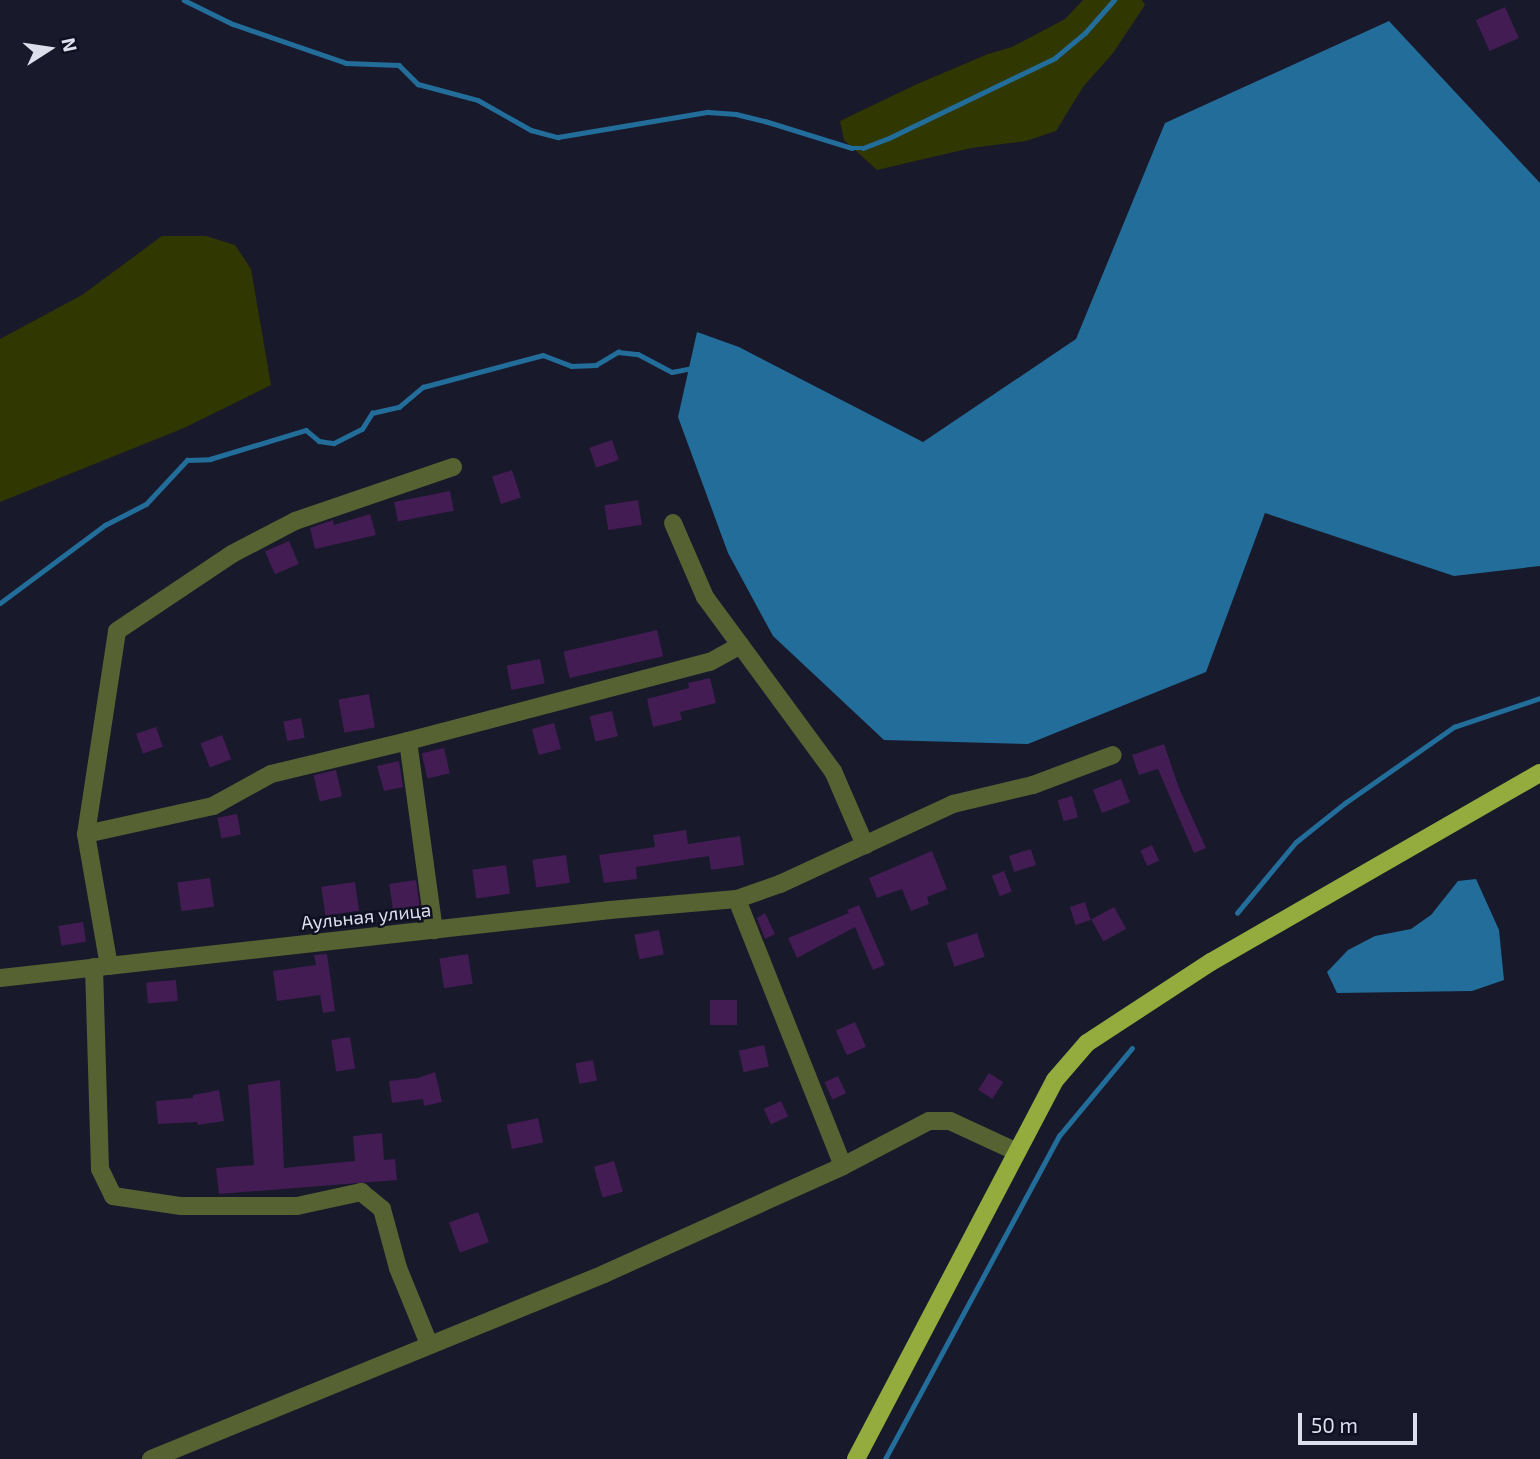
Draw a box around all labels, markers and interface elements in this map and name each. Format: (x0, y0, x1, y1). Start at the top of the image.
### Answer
north arrow (14, 14, 84, 84)
text: N (57, 35, 83, 54)
street label: Аульная улица (300, 898, 432, 934)
scale bar (1302, 1400, 1421, 1444)
text: 50 m (1311, 1412, 1358, 1437)

